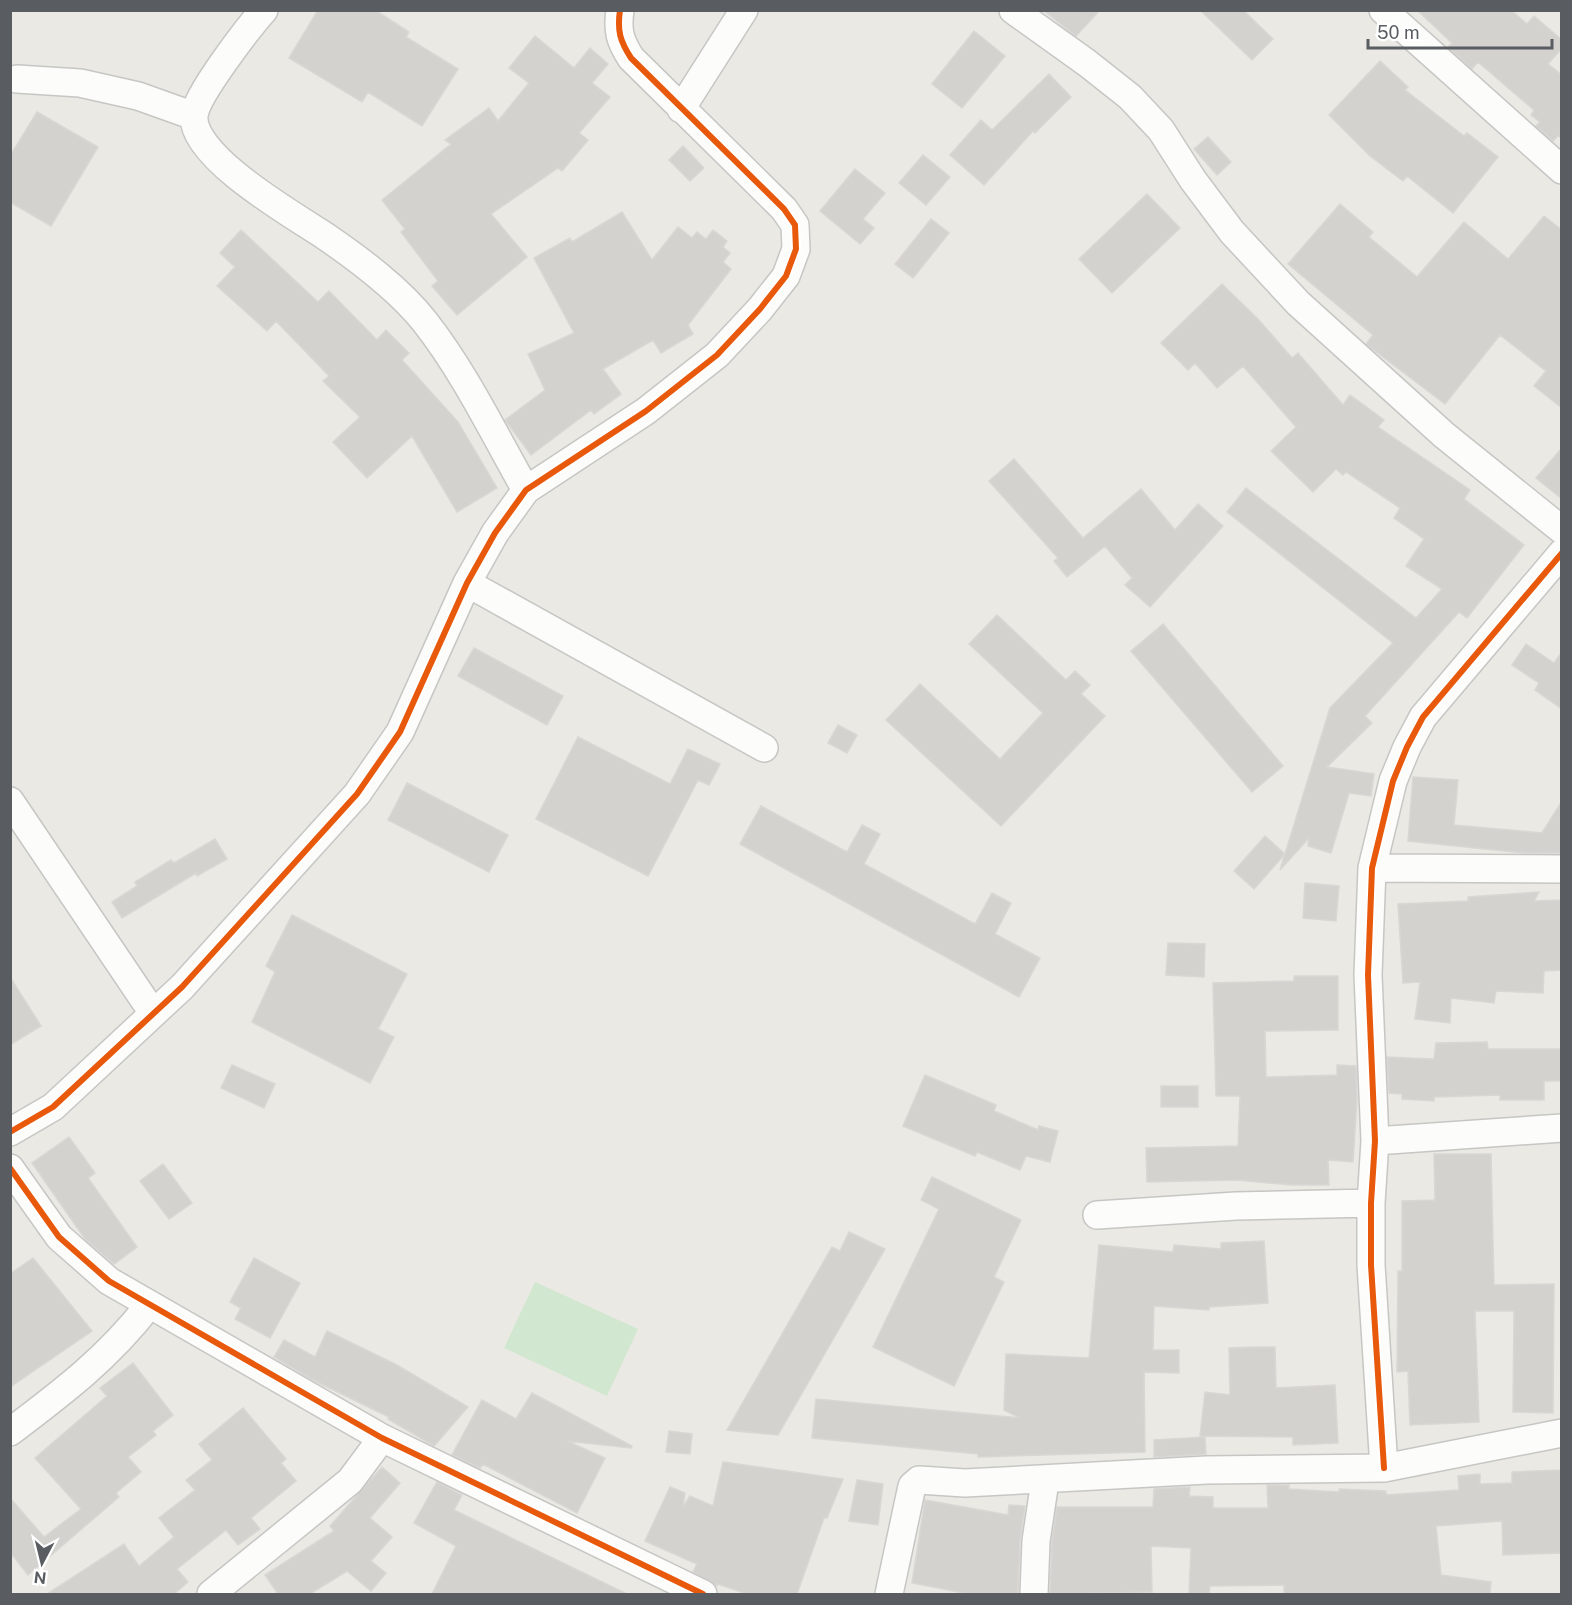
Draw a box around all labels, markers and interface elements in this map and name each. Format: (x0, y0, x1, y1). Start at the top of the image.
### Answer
scale bar (1368, 12, 1552, 50)
text: 50 m (1377, 22, 1420, 43)
north arrow (12, 1533, 72, 1593)
text: N (33, 1567, 48, 1588)

